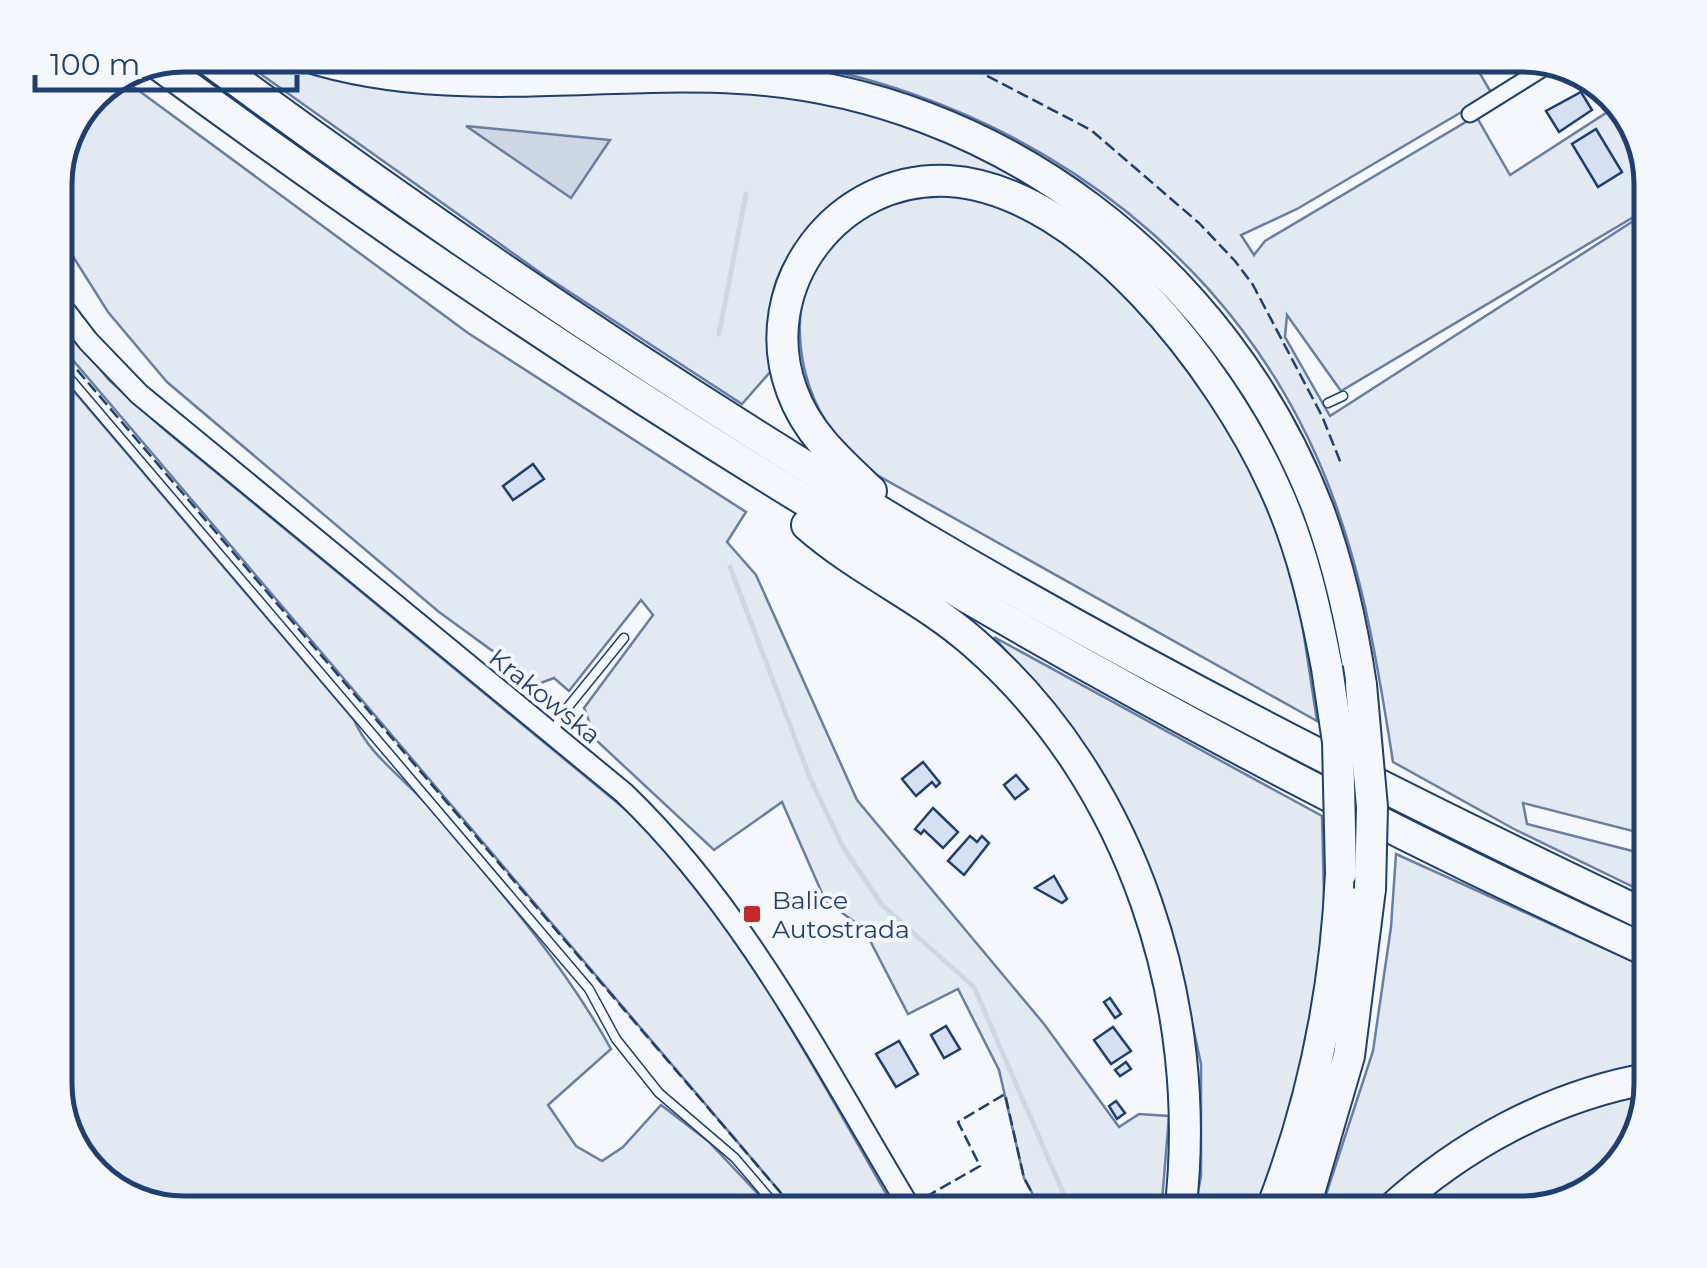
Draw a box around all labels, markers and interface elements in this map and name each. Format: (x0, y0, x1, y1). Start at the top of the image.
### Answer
scale bar (35, 30, 298, 92)
text: 100 m (50, 46, 140, 83)
street label: Krakowska (483, 642, 607, 750)
place label: Balice Autostrada (772, 885, 910, 944)
marker: Balice Autostrada (741, 903, 763, 925)

